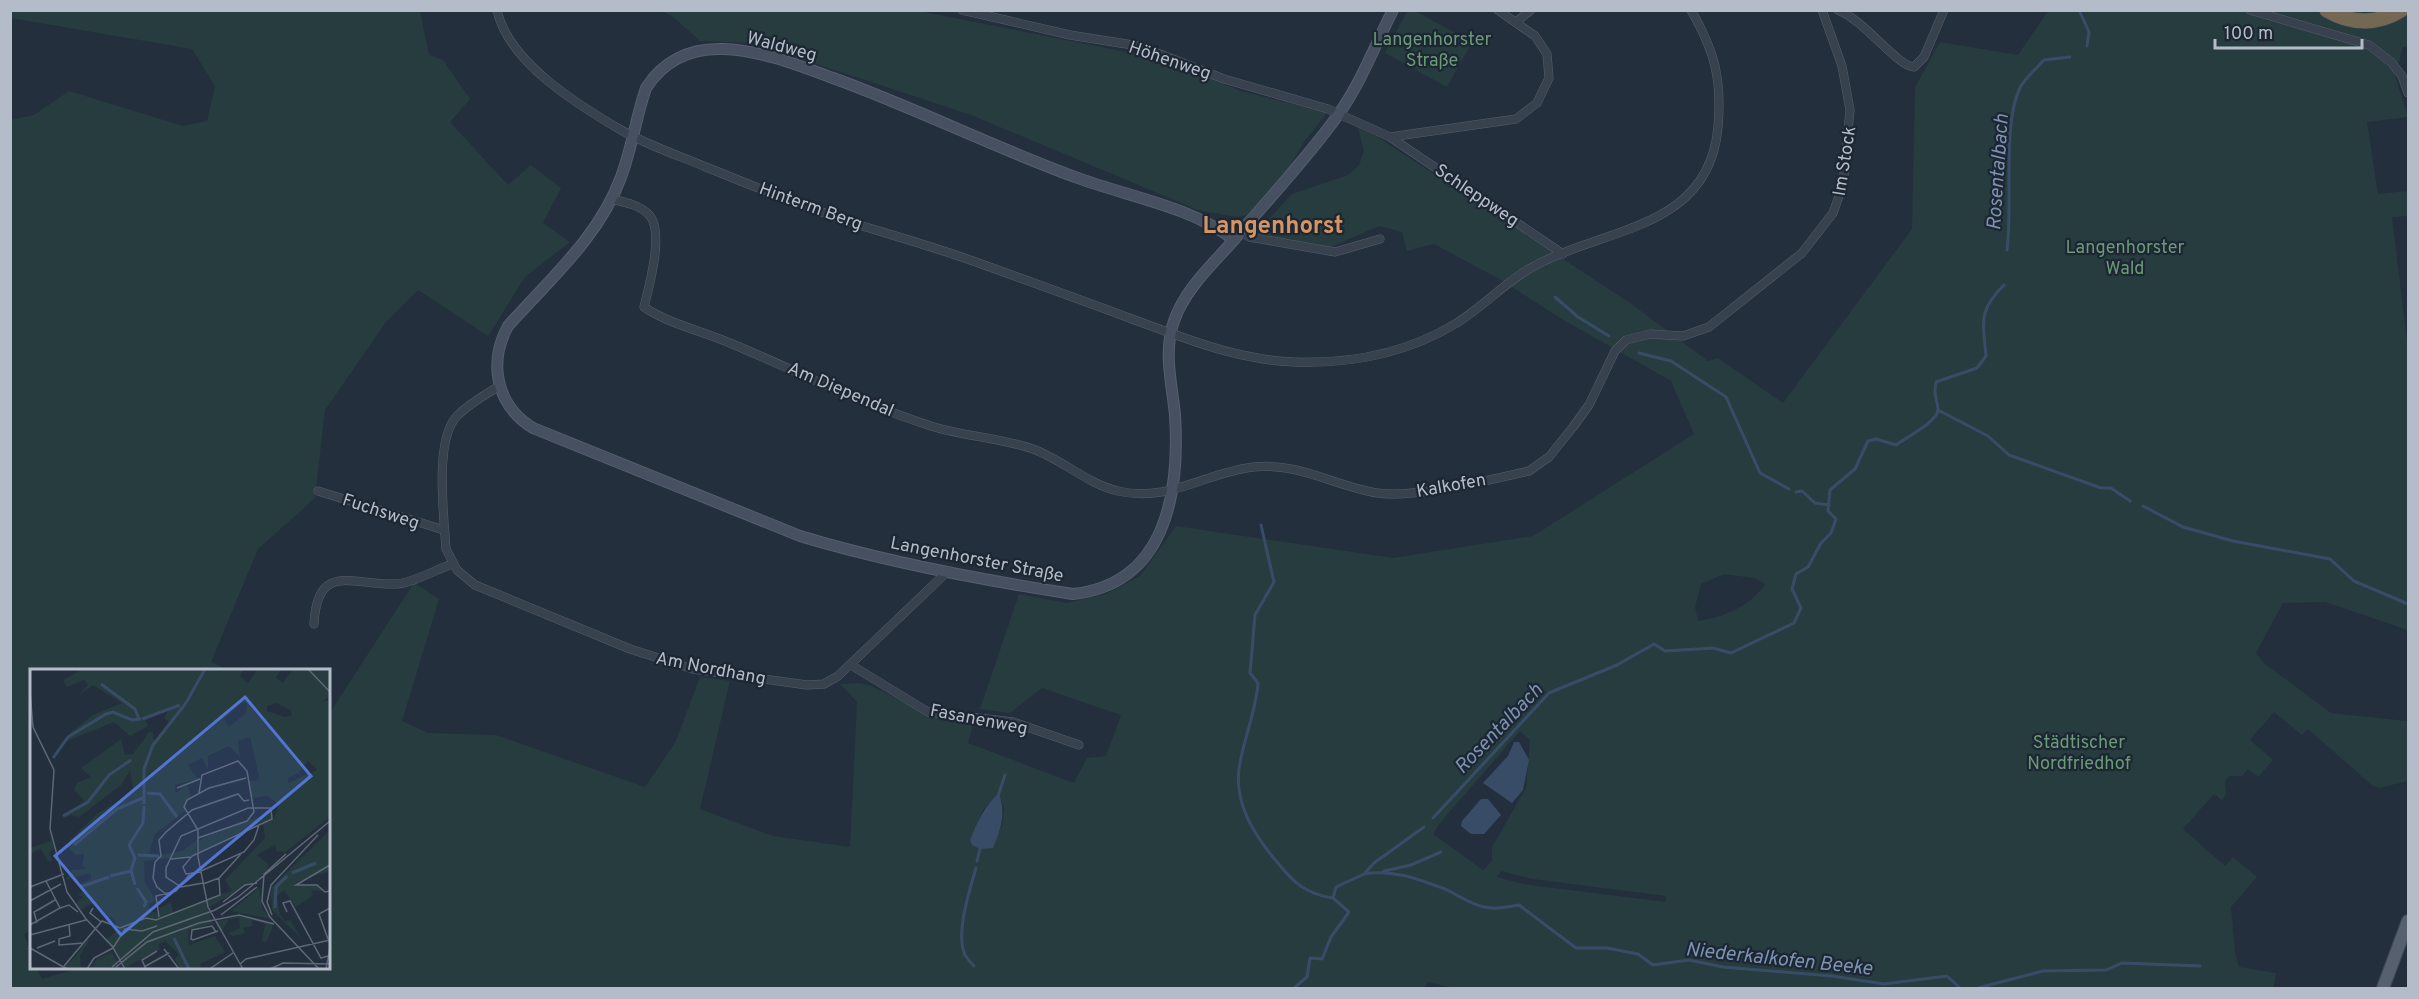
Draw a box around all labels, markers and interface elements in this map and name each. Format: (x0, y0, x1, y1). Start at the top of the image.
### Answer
scale bar (2215, 12, 2362, 50)
text: 100 m (2224, 23, 2273, 46)
street label: Waldweg (744, 27, 819, 68)
park label: Langenhorster Straße (1372, 29, 1492, 73)
street label: Höhenweg (1125, 37, 1214, 86)
water label: Rosentalbach (1982, 113, 2016, 231)
street label: Im Stock (1829, 125, 1862, 198)
street label: Schleppweg (1429, 160, 1523, 233)
street label: Hinterm Berg (756, 178, 865, 237)
district label: Langenhorst (1202, 212, 1344, 242)
park label: Langenhorster Wald (2065, 237, 2185, 281)
street label: Am Diependal (784, 358, 897, 423)
street label: Kalkofen (1415, 469, 1488, 504)
street label: Fuchsweg (339, 489, 422, 536)
street label: Langenhorster Straße (888, 532, 1065, 589)
street label: Am Nordhang (654, 648, 768, 691)
inset map (30, 669, 330, 969)
water label: Rosentalbach (1450, 678, 1549, 780)
street label: Fasanenweg (928, 700, 1030, 741)
park label: Städtischer Nordfriedhof (2027, 732, 2131, 776)
water label: Niederkalkofen Beeke (1684, 937, 1874, 983)

